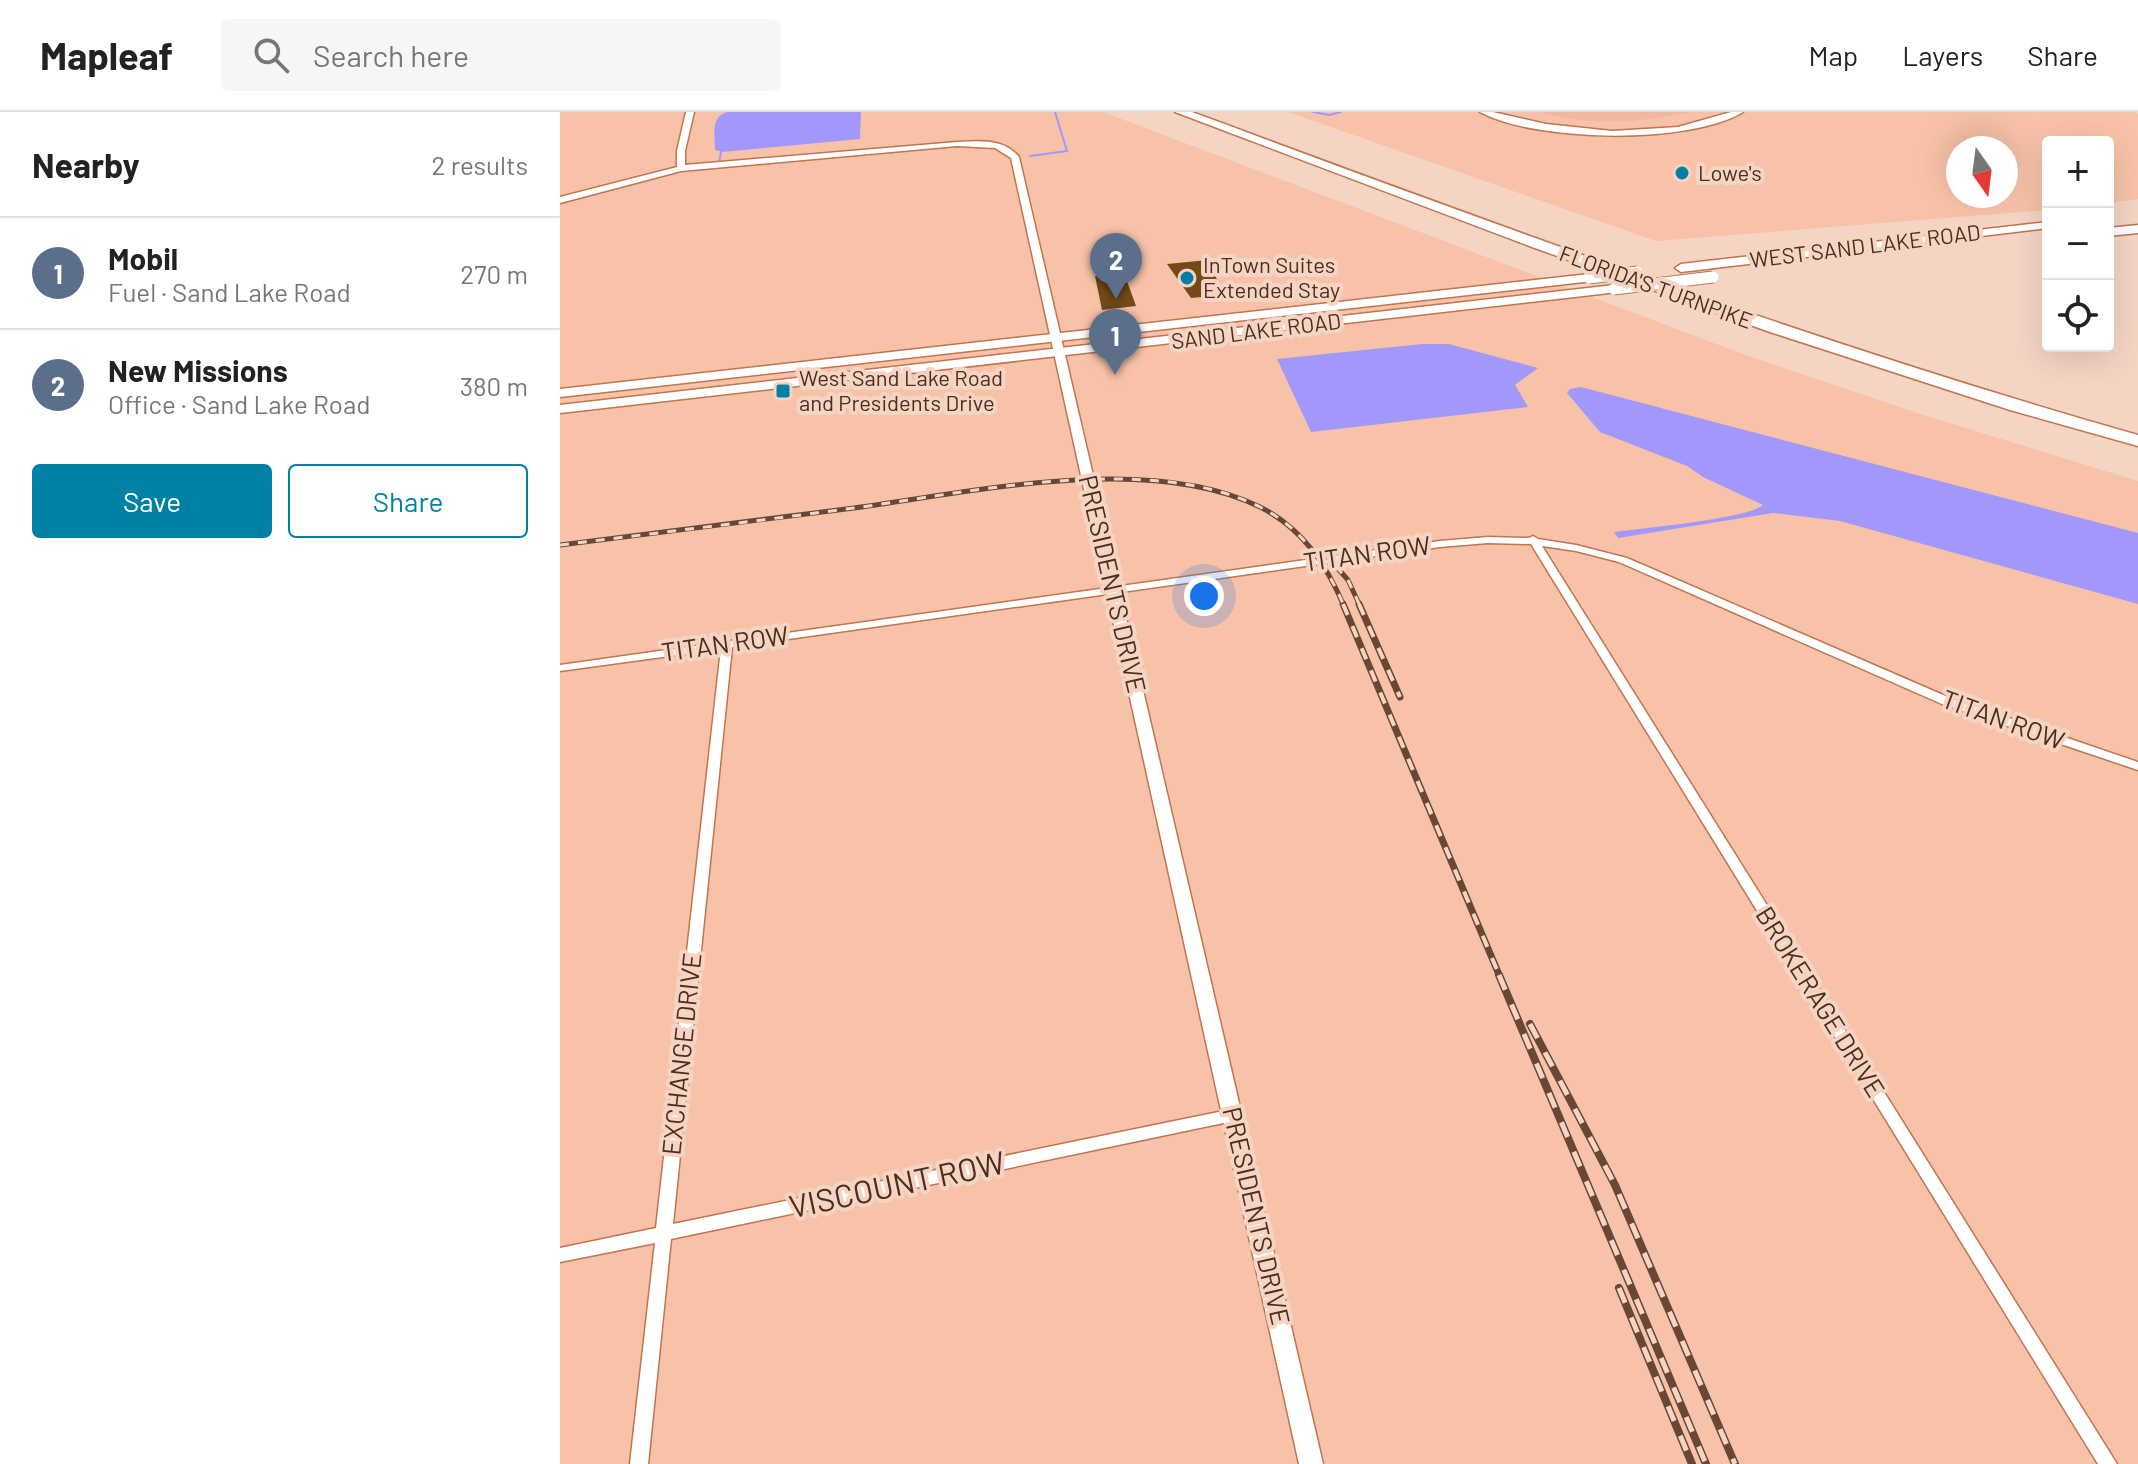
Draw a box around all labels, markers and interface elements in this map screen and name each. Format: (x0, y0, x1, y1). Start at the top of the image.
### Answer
search box (221, 19, 781, 91)
text: Mapleaf (40, 32, 173, 78)
icon: search (249, 33, 293, 77)
text: Search here (313, 37, 469, 73)
text: Map (1808, 38, 1858, 72)
text: Layers (1902, 38, 1983, 72)
text: Share (2027, 38, 2098, 72)
north arrow (1946, 136, 2018, 208)
map controls (2042, 136, 2114, 352)
button: + (2042, 136, 2114, 208)
text: Nearby (32, 144, 140, 185)
text: 2 results (432, 149, 528, 180)
place label: Lowe's (1698, 159, 1762, 185)
marker: Lowe's (1673, 164, 1691, 182)
button: − (2042, 208, 2114, 280)
street label: WEST SAND LAKE ROAD (1748, 218, 1982, 272)
pin: 2 (1090, 233, 1142, 299)
street label: FLORIDA'S TURNPIKE (1556, 239, 1756, 333)
text: Mobil (108, 240, 178, 276)
place label: InTown Suites Extended Stay (1203, 251, 1340, 302)
text: 1 (53, 258, 63, 289)
text: 270 m (460, 258, 528, 289)
marker: InTown Suites Extended Stay (1178, 269, 1196, 287)
text: Fuel · Sand Lake Road (108, 276, 351, 307)
button: locate (2042, 280, 2114, 352)
street label: SAND LAKE ROAD (1170, 307, 1342, 353)
pin: 1 (1089, 309, 1141, 375)
text: New Missions (108, 352, 288, 388)
place label: West Sand Lake Road and Presidents Drive (799, 364, 1003, 415)
text: 2 (51, 370, 65, 401)
text: 380 m (460, 370, 528, 401)
marker: West Sand Lake Road and Presidents Drive (774, 382, 792, 400)
text: Office · Sand Lake Road (108, 388, 371, 419)
button: Save (32, 464, 272, 538)
button: Share (288, 464, 528, 538)
street label: PRESIDENTS DRIVE (1073, 472, 1154, 696)
street label: TITAN ROW (1301, 528, 1433, 577)
your location (1184, 576, 1224, 616)
street label: TITAN ROW (659, 618, 791, 667)
street label: TITAN ROW (1938, 682, 2069, 755)
street label: BROKERAGE DRIVE (1750, 900, 1892, 1102)
street label: EXCHANGE DRIVE (654, 951, 707, 1157)
street label: PRESIDENTS DRIVE (1217, 1104, 1298, 1328)
street label: VISCOUNT ROW (785, 1142, 1008, 1224)

